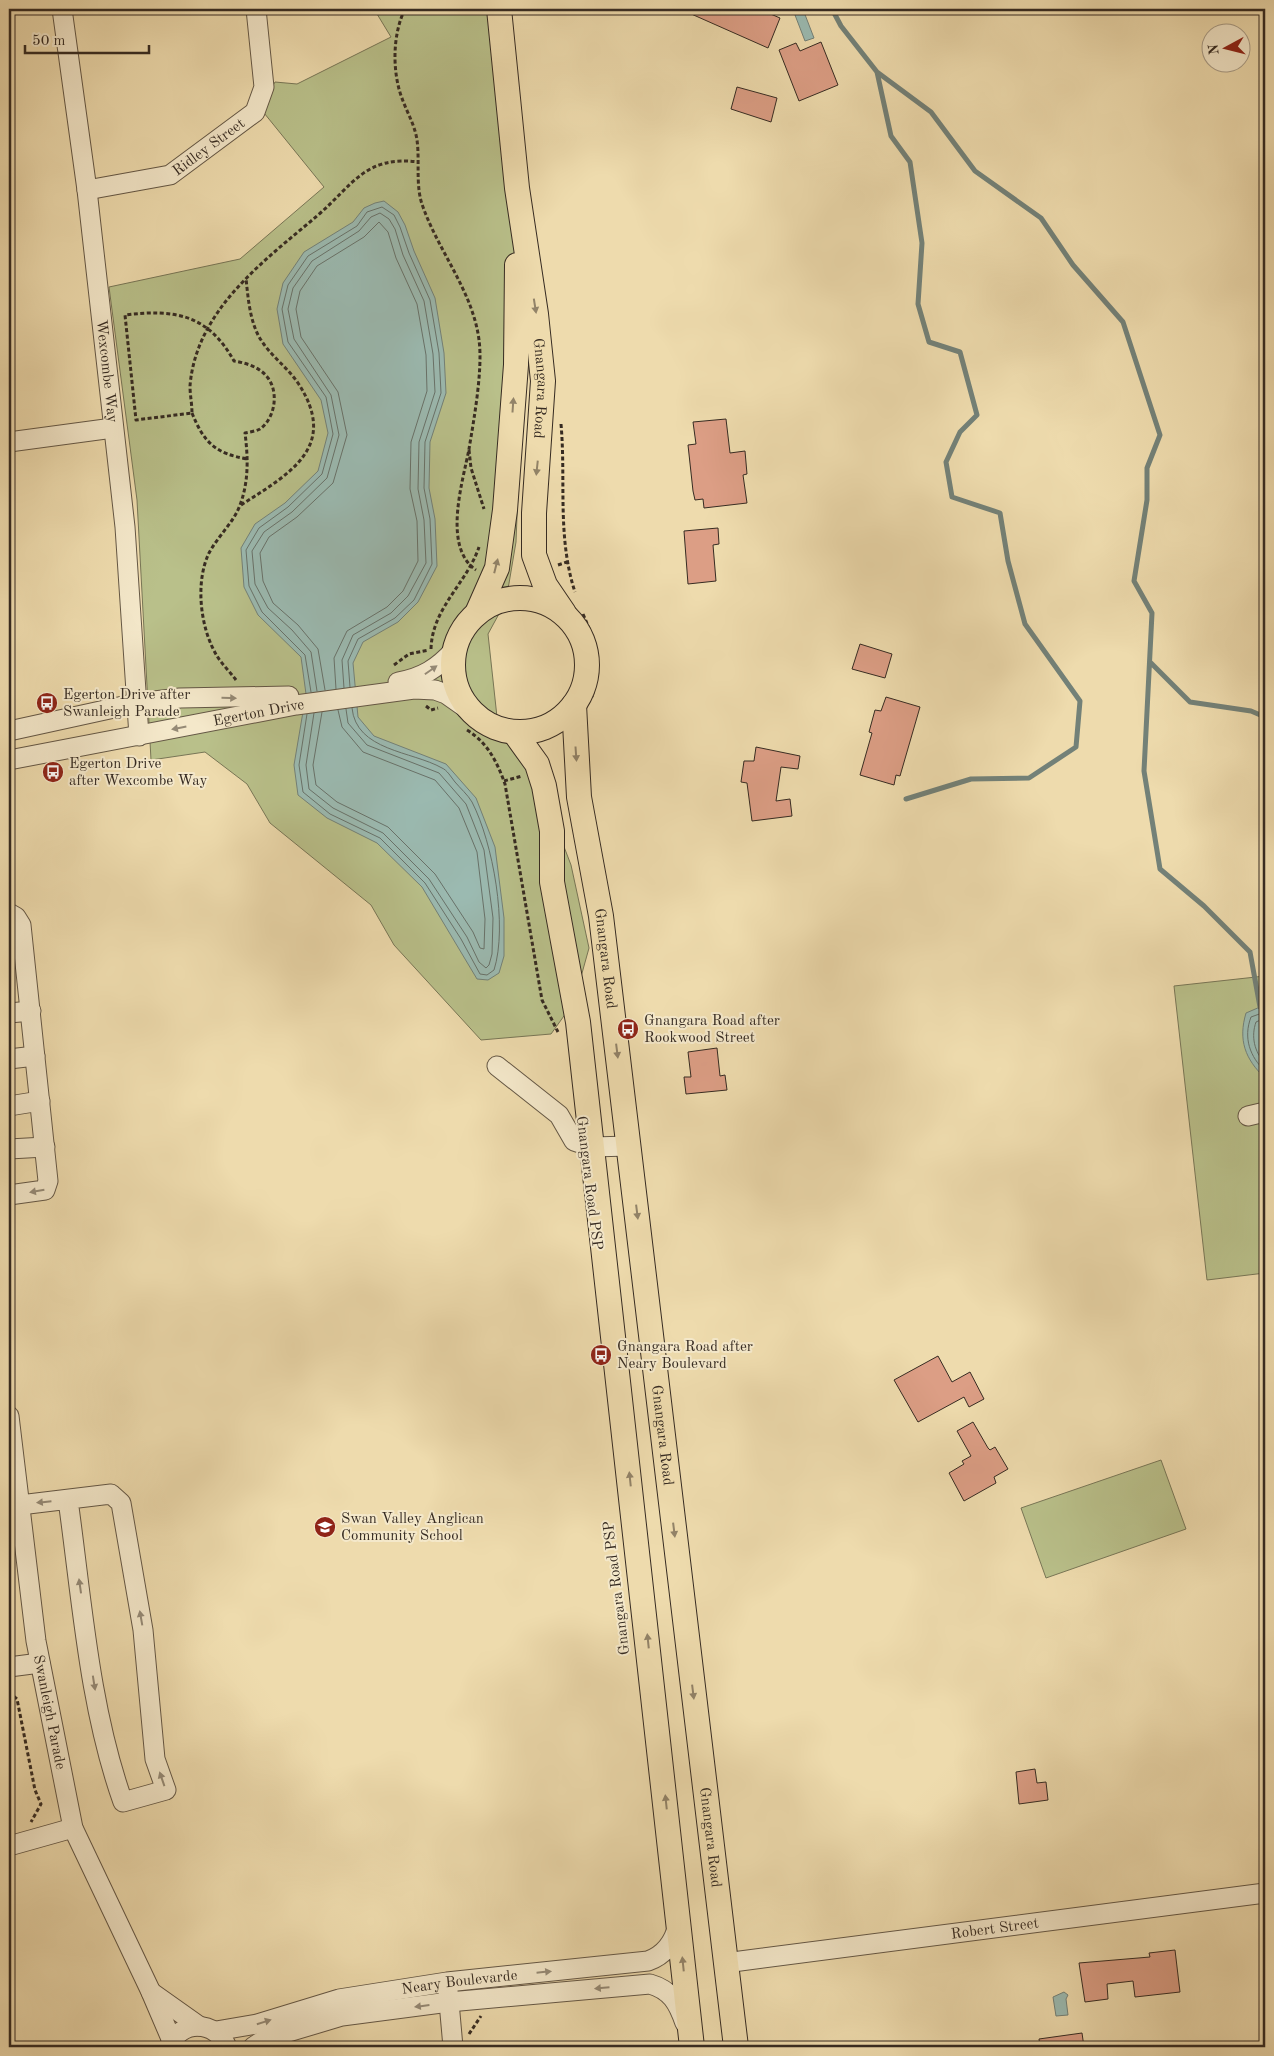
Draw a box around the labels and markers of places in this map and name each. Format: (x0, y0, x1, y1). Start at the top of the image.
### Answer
place label: Egerton Drive after Swanleigh Parade (63, 688, 190, 720)
bus stop icon: Egerton Drive after Swanleigh Parade (35, 691, 59, 715)
place label: Egerton Drive after Wexcombe Way (69, 757, 207, 789)
bus stop icon: Egerton Drive after Wexcombe Way (41, 760, 65, 784)
place label: Gnangara Road after Rookwood Street (644, 1014, 780, 1046)
bus stop icon: Gnangara Road after Rookwood Street (616, 1017, 640, 1041)
place label: Gnangara Road after Neary Boulevard (617, 1340, 753, 1372)
bus stop icon: Gnangara Road after Neary Boulevard (589, 1343, 613, 1367)
place label: Swan Valley Anglican Community School (341, 1512, 484, 1544)
school or university icon: Swan Valley Anglican Community School (313, 1515, 337, 1539)

